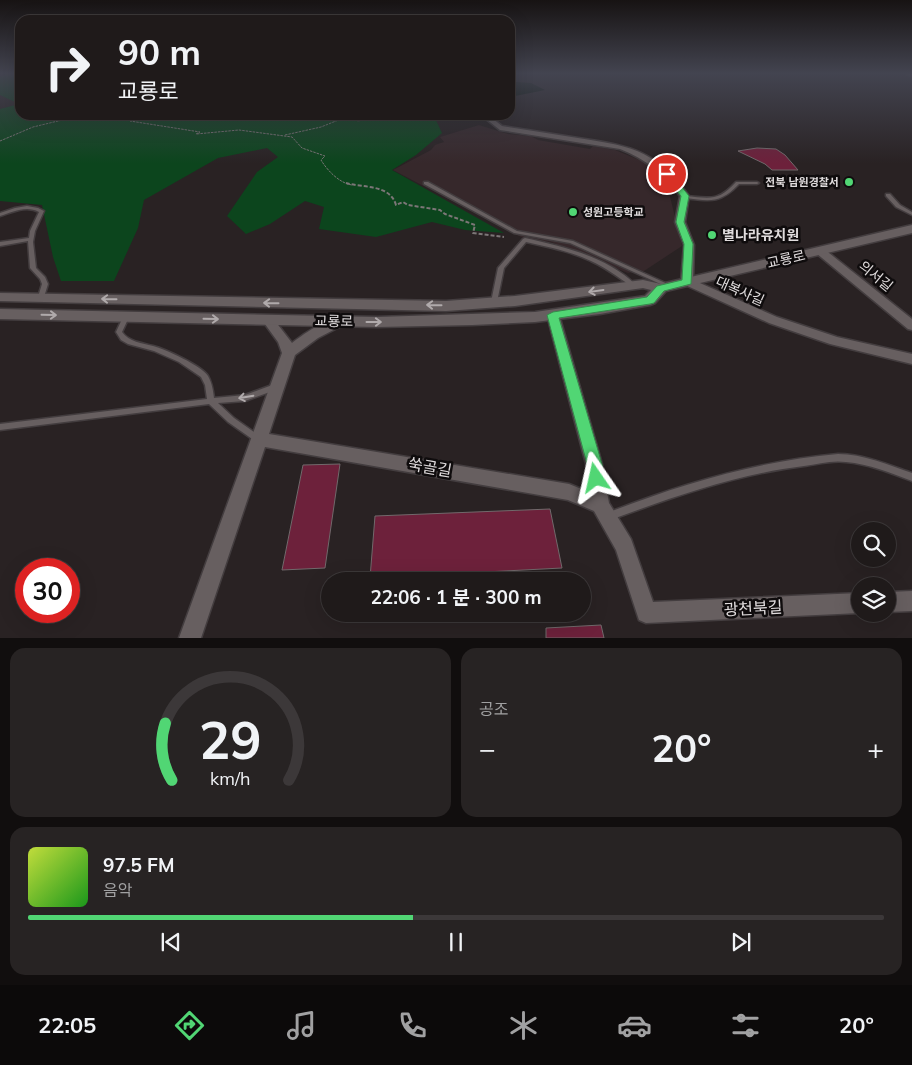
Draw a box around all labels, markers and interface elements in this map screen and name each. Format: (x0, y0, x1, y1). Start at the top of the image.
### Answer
text: 90 m (118, 30, 201, 74)
icon: right (35, 35, 100, 100)
text: 교룡로 (118, 77, 179, 105)
pin (646, 153, 688, 195)
icon: arrive (653, 160, 681, 188)
place label: 전북 남원경찰서 (765, 175, 839, 189)
marker: 전북 남원경찰서 (843, 176, 855, 188)
place label: 성원고등학교 (583, 205, 644, 219)
marker: 성원고등학교 (567, 206, 579, 218)
place label: 별나라유치원 (722, 226, 799, 244)
marker: 별나라유치원 (706, 229, 718, 241)
street label: 교룡로 (765, 246, 807, 272)
street label: 의서길 (855, 257, 897, 295)
street label: 대복사길 (713, 272, 767, 310)
one-way arrow (588, 286, 604, 296)
one-way arrow (101, 294, 118, 304)
one-way arrow (264, 298, 280, 307)
one-way arrow (426, 301, 442, 310)
one-way arrow (40, 310, 56, 320)
street label: 교룡로 (315, 312, 354, 330)
one-way arrow (203, 314, 219, 323)
one-way arrow (365, 317, 381, 327)
one-way arrow (238, 393, 254, 403)
position arrow (569, 451, 621, 503)
street label: 쑥골길 (407, 453, 453, 481)
map controls (851, 522, 896, 622)
button: search (851, 522, 896, 567)
speed limit sign: 30 (15, 558, 80, 623)
button: layers (851, 577, 896, 622)
text: 22:06 · 1 분 · 300 m (370, 585, 542, 609)
street label: 광천북길 (723, 596, 783, 620)
text: 공조 (479, 699, 508, 719)
text: 29 (199, 707, 262, 772)
text: 20° (651, 724, 712, 772)
text: − (479, 731, 496, 766)
text: + (867, 731, 884, 766)
text: km/h (210, 767, 251, 789)
text: 97.5 FM (103, 853, 175, 877)
text: 음악 (103, 880, 132, 900)
icon: previous (157, 928, 185, 956)
icon: pause (442, 928, 470, 956)
icon: next (727, 928, 755, 956)
icon: directions (172, 1008, 207, 1043)
icon: music (284, 1008, 319, 1043)
icon: phone (395, 1008, 430, 1043)
icon: climate (506, 1008, 541, 1043)
icon: car (617, 1008, 652, 1043)
icon: filters (728, 1008, 763, 1043)
text: 22:05 (38, 1011, 96, 1039)
text: 20° (839, 1011, 874, 1039)

